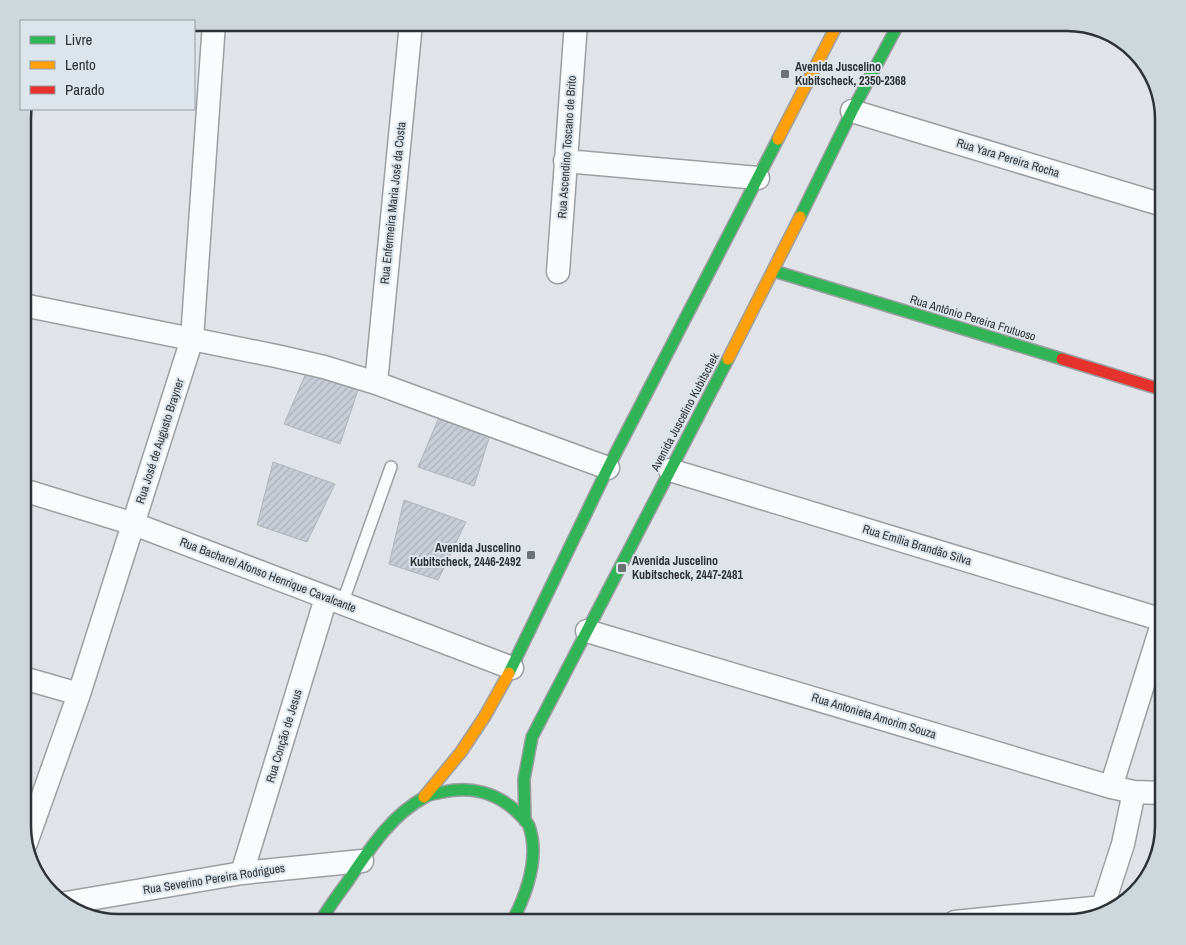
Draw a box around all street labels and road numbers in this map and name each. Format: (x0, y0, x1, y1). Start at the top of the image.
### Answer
street label: Rua Ascendino Toscano de Brito (554, 75, 580, 219)
street label: Rua Enfermeira Maria José da Costa (377, 121, 410, 285)
street label: Rua Yara Pereira Rocha (955, 135, 1062, 181)
street label: Rua Antônio Pereira Frutuoso (908, 291, 1038, 345)
street label: Avenida Juscelino Kubitschek (647, 350, 723, 475)
street label: Rua José de Augusto Brayner (132, 376, 188, 506)
street label: Rua Emília Brandão Silva (861, 521, 974, 569)
street label: Rua Bacharel Afonso Henrique Cavalcante (178, 534, 358, 616)
street label: Rua Conção de Jesus (262, 687, 306, 785)
street label: Rua Antonieta Amorim Souza (810, 689, 939, 743)
street label: Rua Severino Pereira Rodrigues (142, 860, 286, 898)

